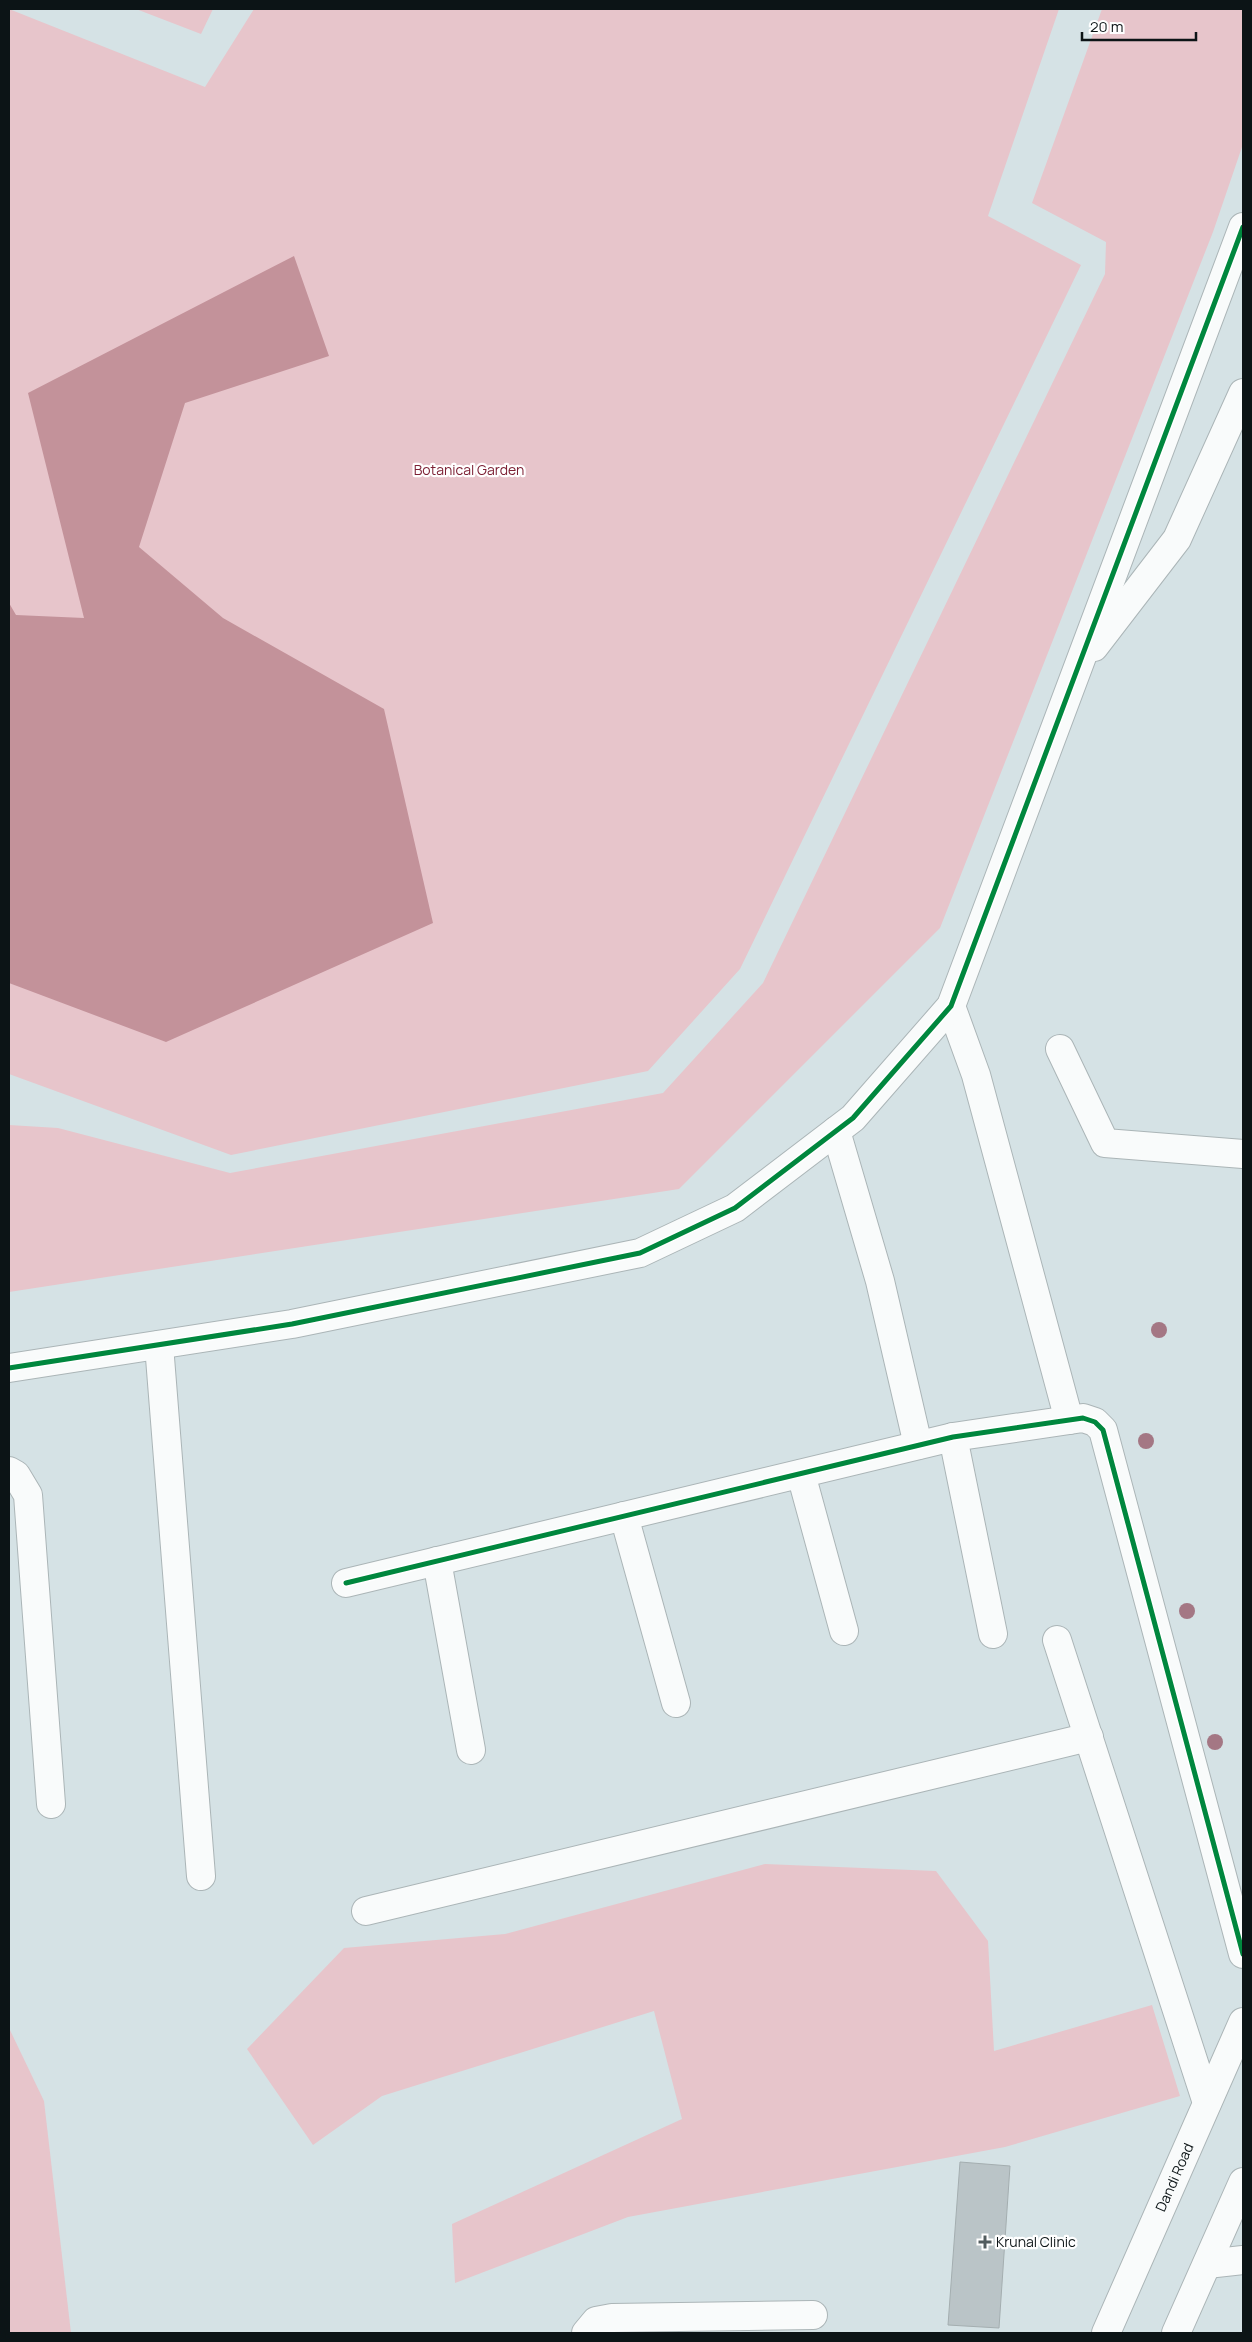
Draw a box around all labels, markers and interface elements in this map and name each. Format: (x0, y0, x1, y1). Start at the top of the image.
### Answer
scale bar (1082, 10, 1196, 42)
text: 20 m (1090, 16, 1123, 37)
park label: Botanical Garden (414, 460, 524, 479)
street label: Dandi Road (1151, 2140, 1197, 2214)
place label: Krunal Clinic (996, 2232, 1076, 2251)
marker: Krunal Clinic (978, 2235, 992, 2249)

